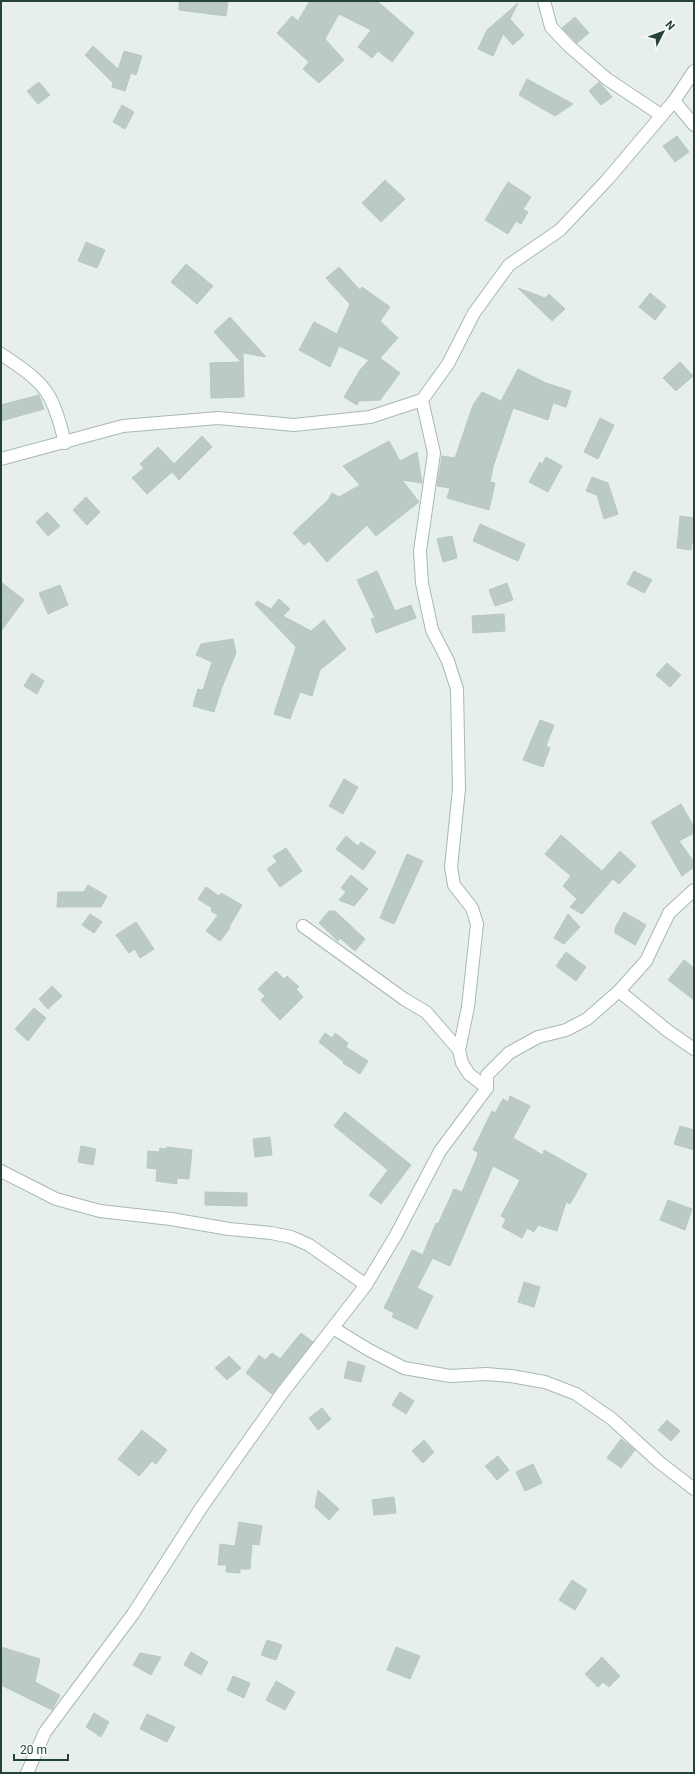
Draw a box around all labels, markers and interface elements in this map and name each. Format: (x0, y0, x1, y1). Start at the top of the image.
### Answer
north arrow (643, 12, 683, 52)
text: N (663, 18, 678, 33)
scale bar (14, 1736, 68, 1762)
text: 20 m (20, 1743, 47, 1757)

